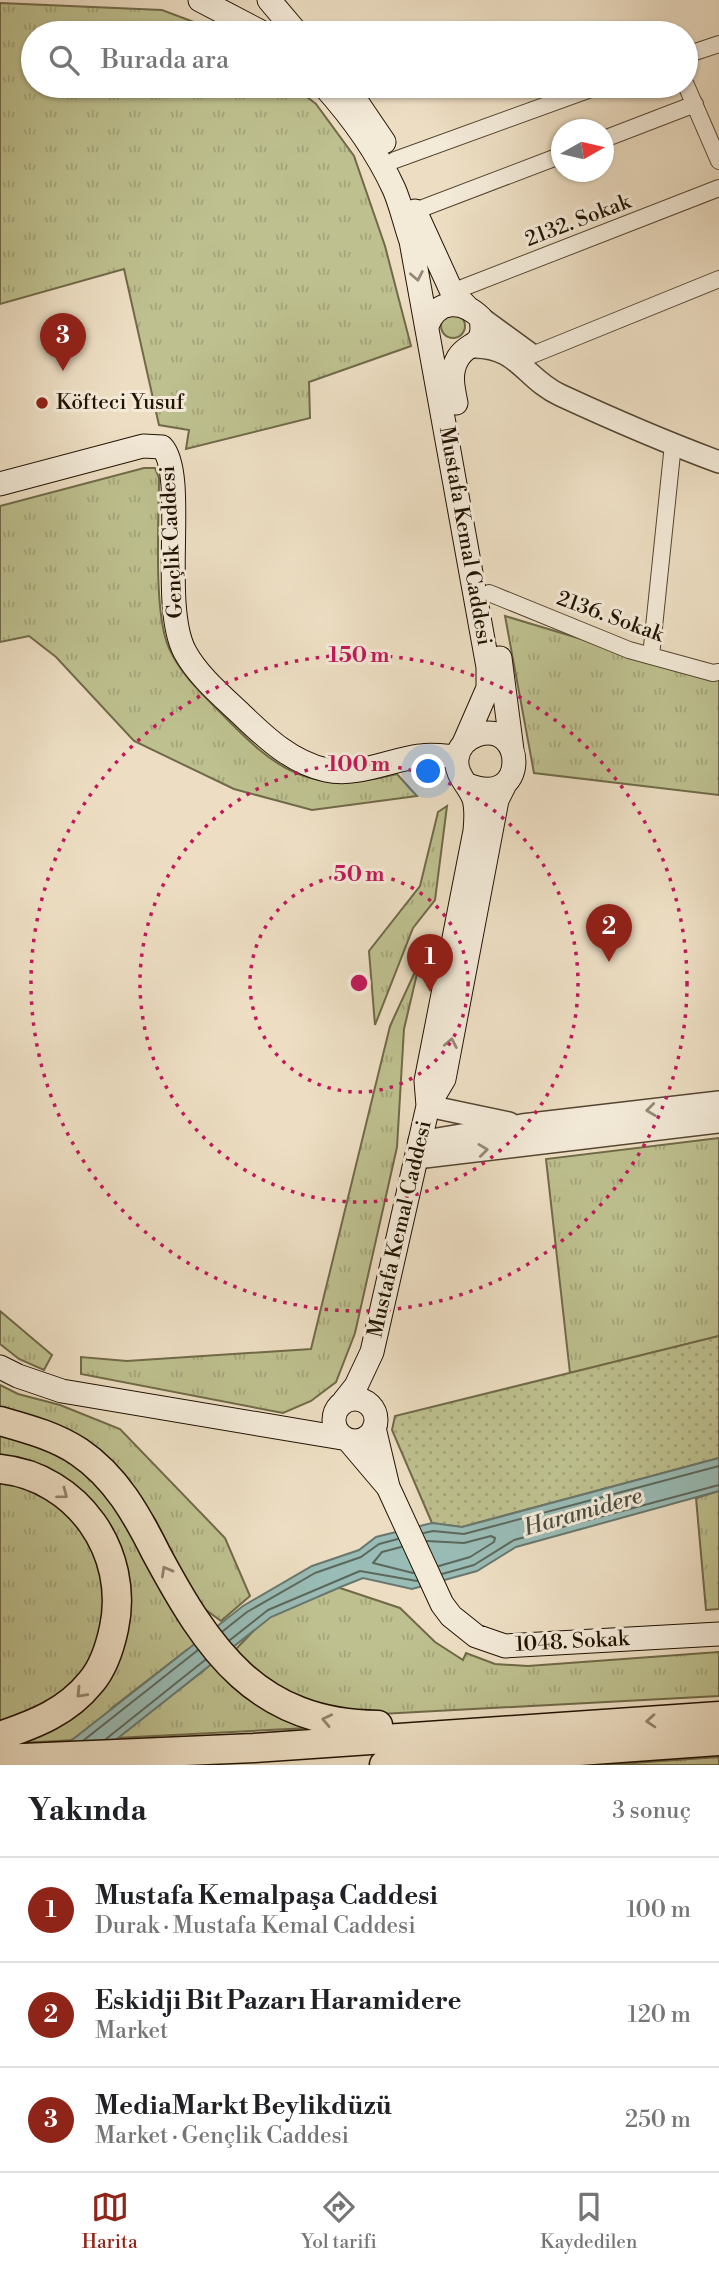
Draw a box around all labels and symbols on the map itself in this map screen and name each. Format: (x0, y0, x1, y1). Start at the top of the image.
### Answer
north arrow (551, 119, 614, 182)
street label: 2132. Sokak (522, 189, 635, 253)
one-way arrow (409, 270, 424, 282)
pin: 3 (40, 313, 86, 371)
place label: Köfteci Yusuf (56, 390, 185, 416)
marker: Köfteci Yusuf (34, 395, 50, 411)
street label: Mustafa Kemal Caddesi (433, 424, 497, 648)
street label: Gençlik Caddesi (155, 465, 189, 619)
street label: 2136. Sokak (553, 586, 668, 649)
text: 150 m (329, 643, 389, 669)
text: 100 m (328, 752, 390, 778)
your location (411, 754, 445, 788)
text: 50 m (334, 862, 384, 888)
pin: 2 (586, 904, 632, 962)
pin: 1 (407, 934, 453, 992)
centre of rings (347, 971, 371, 995)
one-way arrow (443, 1037, 458, 1049)
one-way arrow (645, 1102, 656, 1117)
street label: Mustafa Kemal Caddesi (362, 1118, 438, 1340)
one-way arrow (478, 1143, 489, 1158)
water label: Haramidere (519, 1482, 646, 1543)
one-way arrow (55, 1485, 67, 1498)
one-way arrow (161, 1566, 175, 1578)
street label: 1048. Sokak (514, 1626, 631, 1658)
one-way arrow (76, 1685, 89, 1698)
one-way arrow (645, 1713, 656, 1728)
one-way arrow (321, 1714, 333, 1729)

